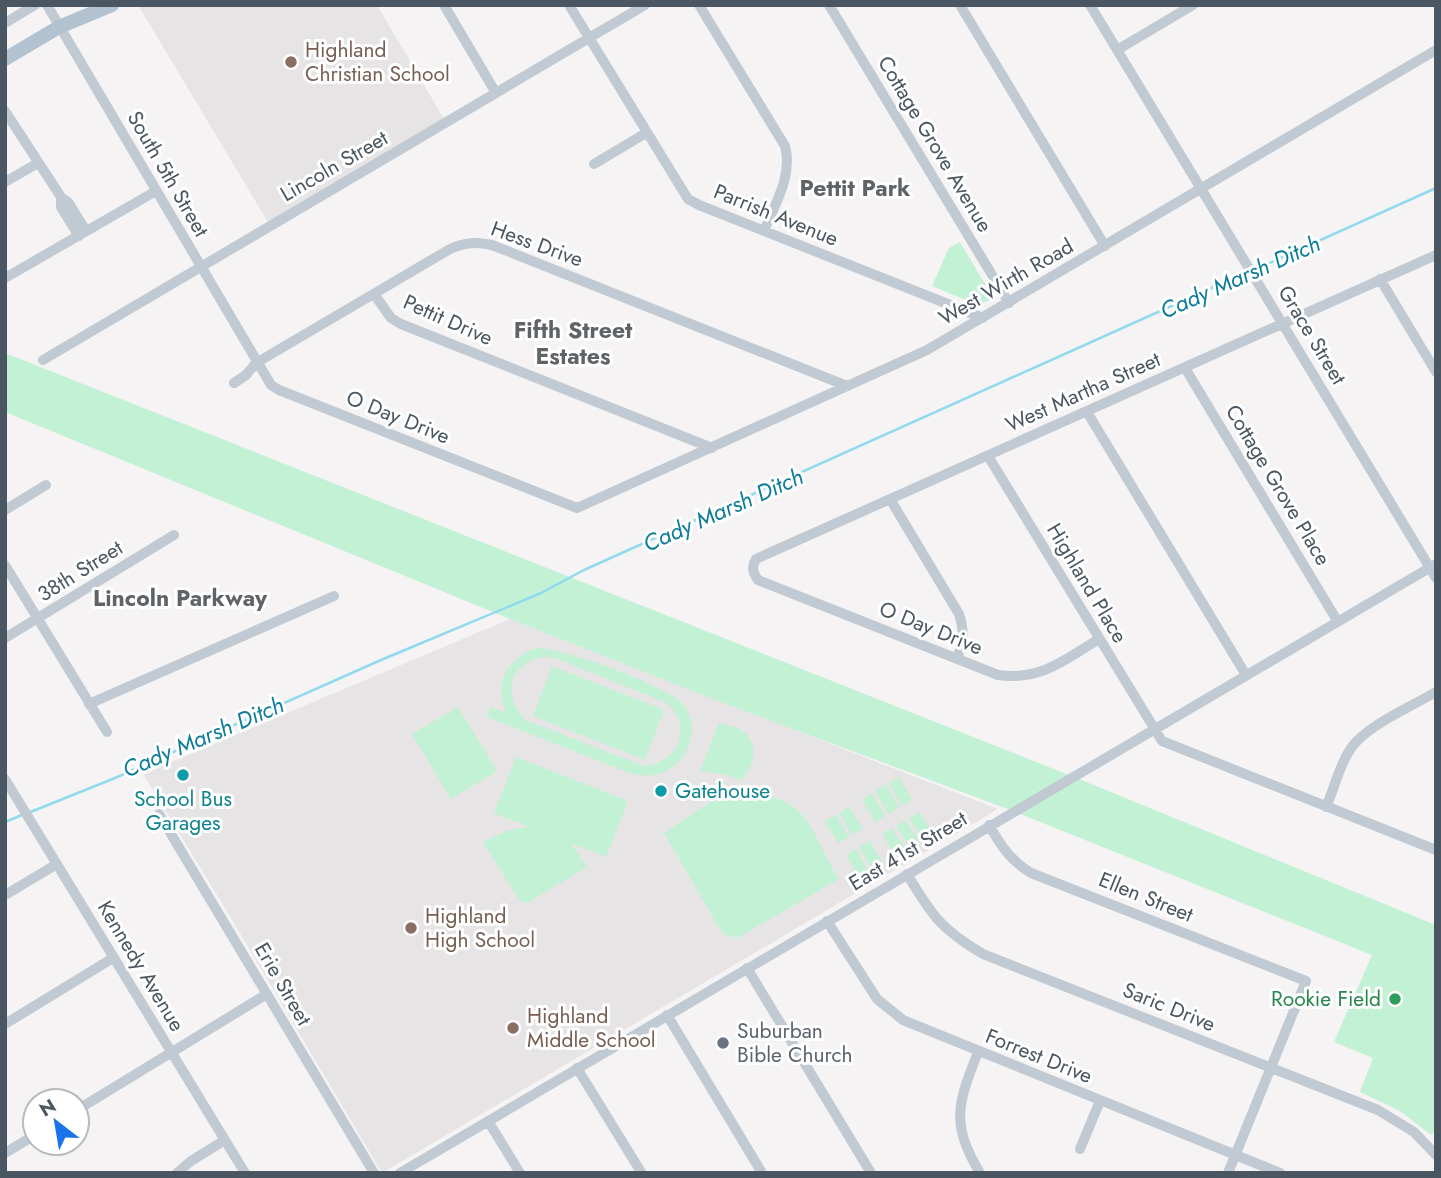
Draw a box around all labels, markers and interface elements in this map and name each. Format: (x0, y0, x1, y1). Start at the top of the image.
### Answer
place label: Highland Christian School (305, 35, 450, 89)
street label: Cottage Grove Avenue (870, 50, 1000, 238)
marker: Highland Christian School (283, 54, 299, 70)
street label: South 5th Street (120, 106, 216, 242)
street label: Lincoln Street (275, 123, 393, 209)
district label: Pettit Park (800, 171, 911, 205)
street label: Parrish Avenue (709, 176, 843, 254)
street label: Hess Drive (487, 214, 587, 275)
water label: Cady Marsh Ditch (1154, 226, 1326, 328)
street label: West Wirth Road (933, 231, 1079, 333)
street label: Grace Street (1271, 280, 1353, 390)
street label: Pettit Drive (398, 287, 498, 353)
district label: Fifth Street Estates (514, 313, 633, 373)
street label: West Martha Street (1001, 344, 1165, 440)
street label: O Day Drive (342, 383, 455, 451)
street label: Cottage Grove Place (1218, 399, 1338, 571)
water label: Cady Marsh Ditch (637, 459, 809, 561)
street label: Highland Place (1039, 517, 1135, 649)
street label: 38th Street (32, 533, 128, 609)
district label: Lincoln Parkway (93, 581, 268, 615)
street label: O Day Drive (875, 594, 988, 662)
water label: Cady Marsh Ditch (117, 688, 289, 786)
marker: School Bus Garages (175, 767, 191, 783)
place label: Gatehouse (675, 776, 770, 806)
marker: Gatehouse (653, 783, 669, 799)
place label: School Bus Garages (134, 784, 232, 838)
street label: East 41st Street (843, 804, 973, 898)
street label: Ellen Street (1094, 864, 1198, 930)
street label: Kennedy Avenue (90, 895, 192, 1037)
place label: Highland High School (425, 901, 535, 955)
marker: Highland High School (403, 920, 419, 936)
street label: Erie Street (247, 937, 319, 1031)
street label: Saric Drive (1118, 975, 1220, 1039)
place label: Rookie Field (1271, 984, 1381, 1014)
marker: Rookie Field (1387, 991, 1403, 1007)
place label: Highland Middle School (527, 1001, 656, 1055)
place label: Suburban Bible Church (737, 1016, 852, 1070)
marker: Highland Middle School (505, 1020, 521, 1036)
street label: Forrest Drive (981, 1021, 1097, 1091)
marker: Suburban Bible Church (715, 1035, 731, 1051)
north arrow (21, 1087, 91, 1157)
text: N (34, 1092, 61, 1123)

